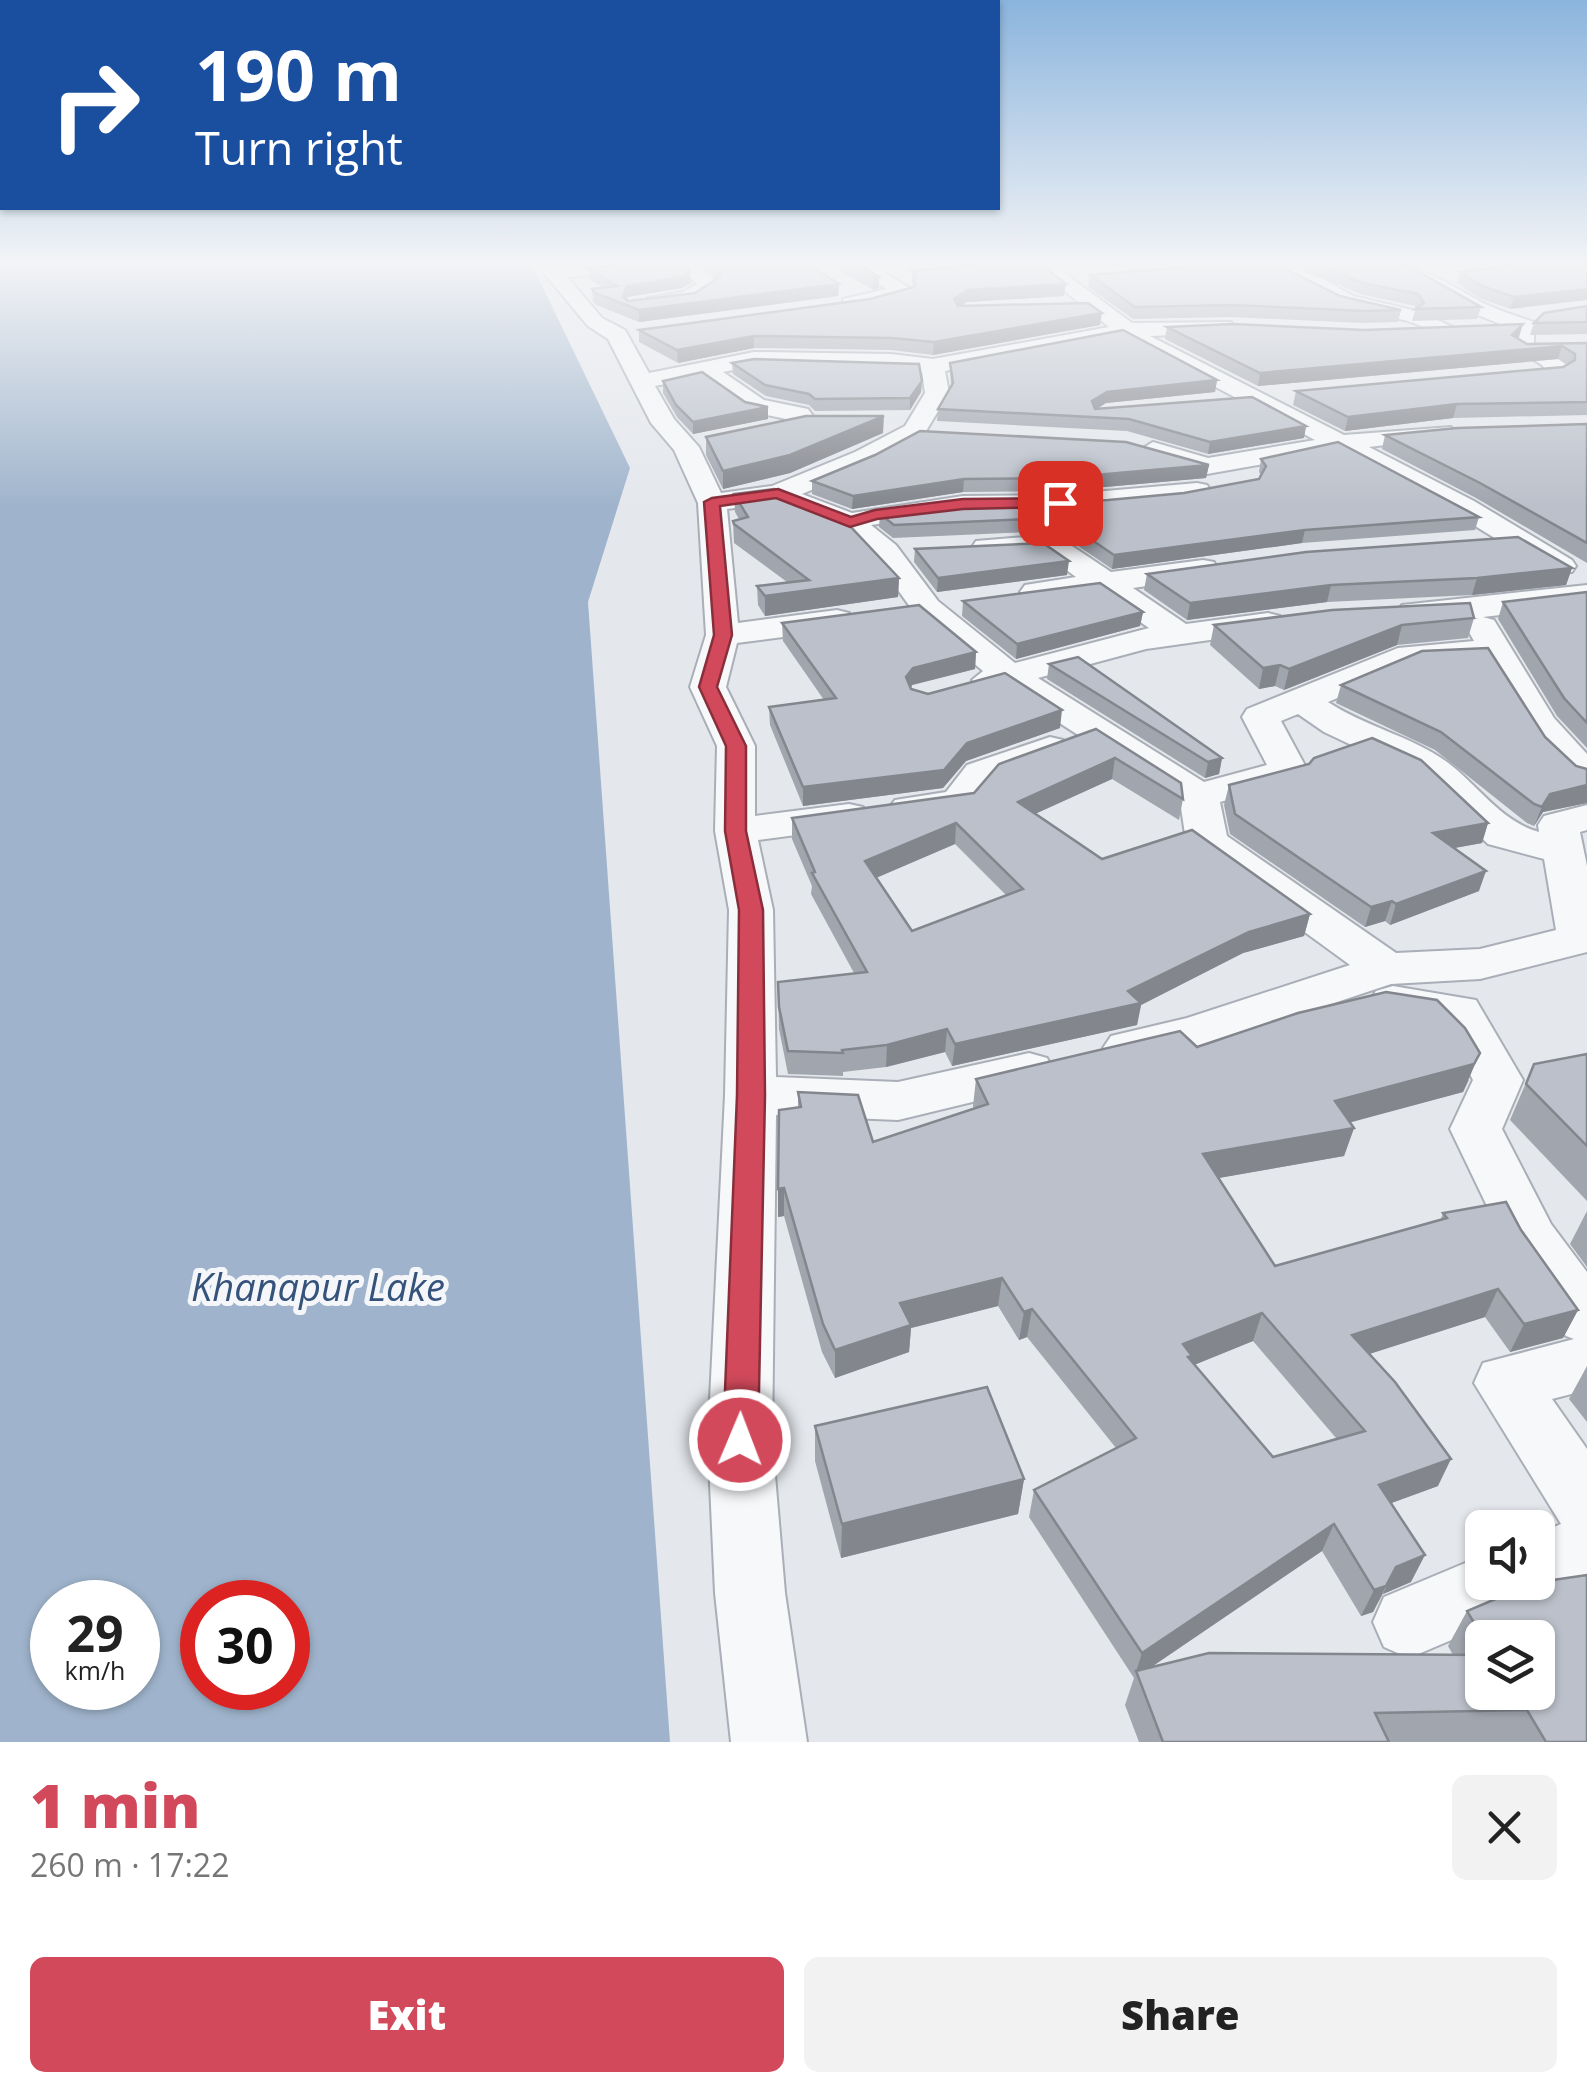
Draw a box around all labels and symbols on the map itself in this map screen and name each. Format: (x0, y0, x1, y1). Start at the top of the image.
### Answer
pin (1018, 461, 1103, 546)
water label: Khanapur Lake (191, 1260, 445, 1312)
position arrow (688, 1388, 792, 1492)
speed limit sign: 30 (180, 1580, 310, 1710)

